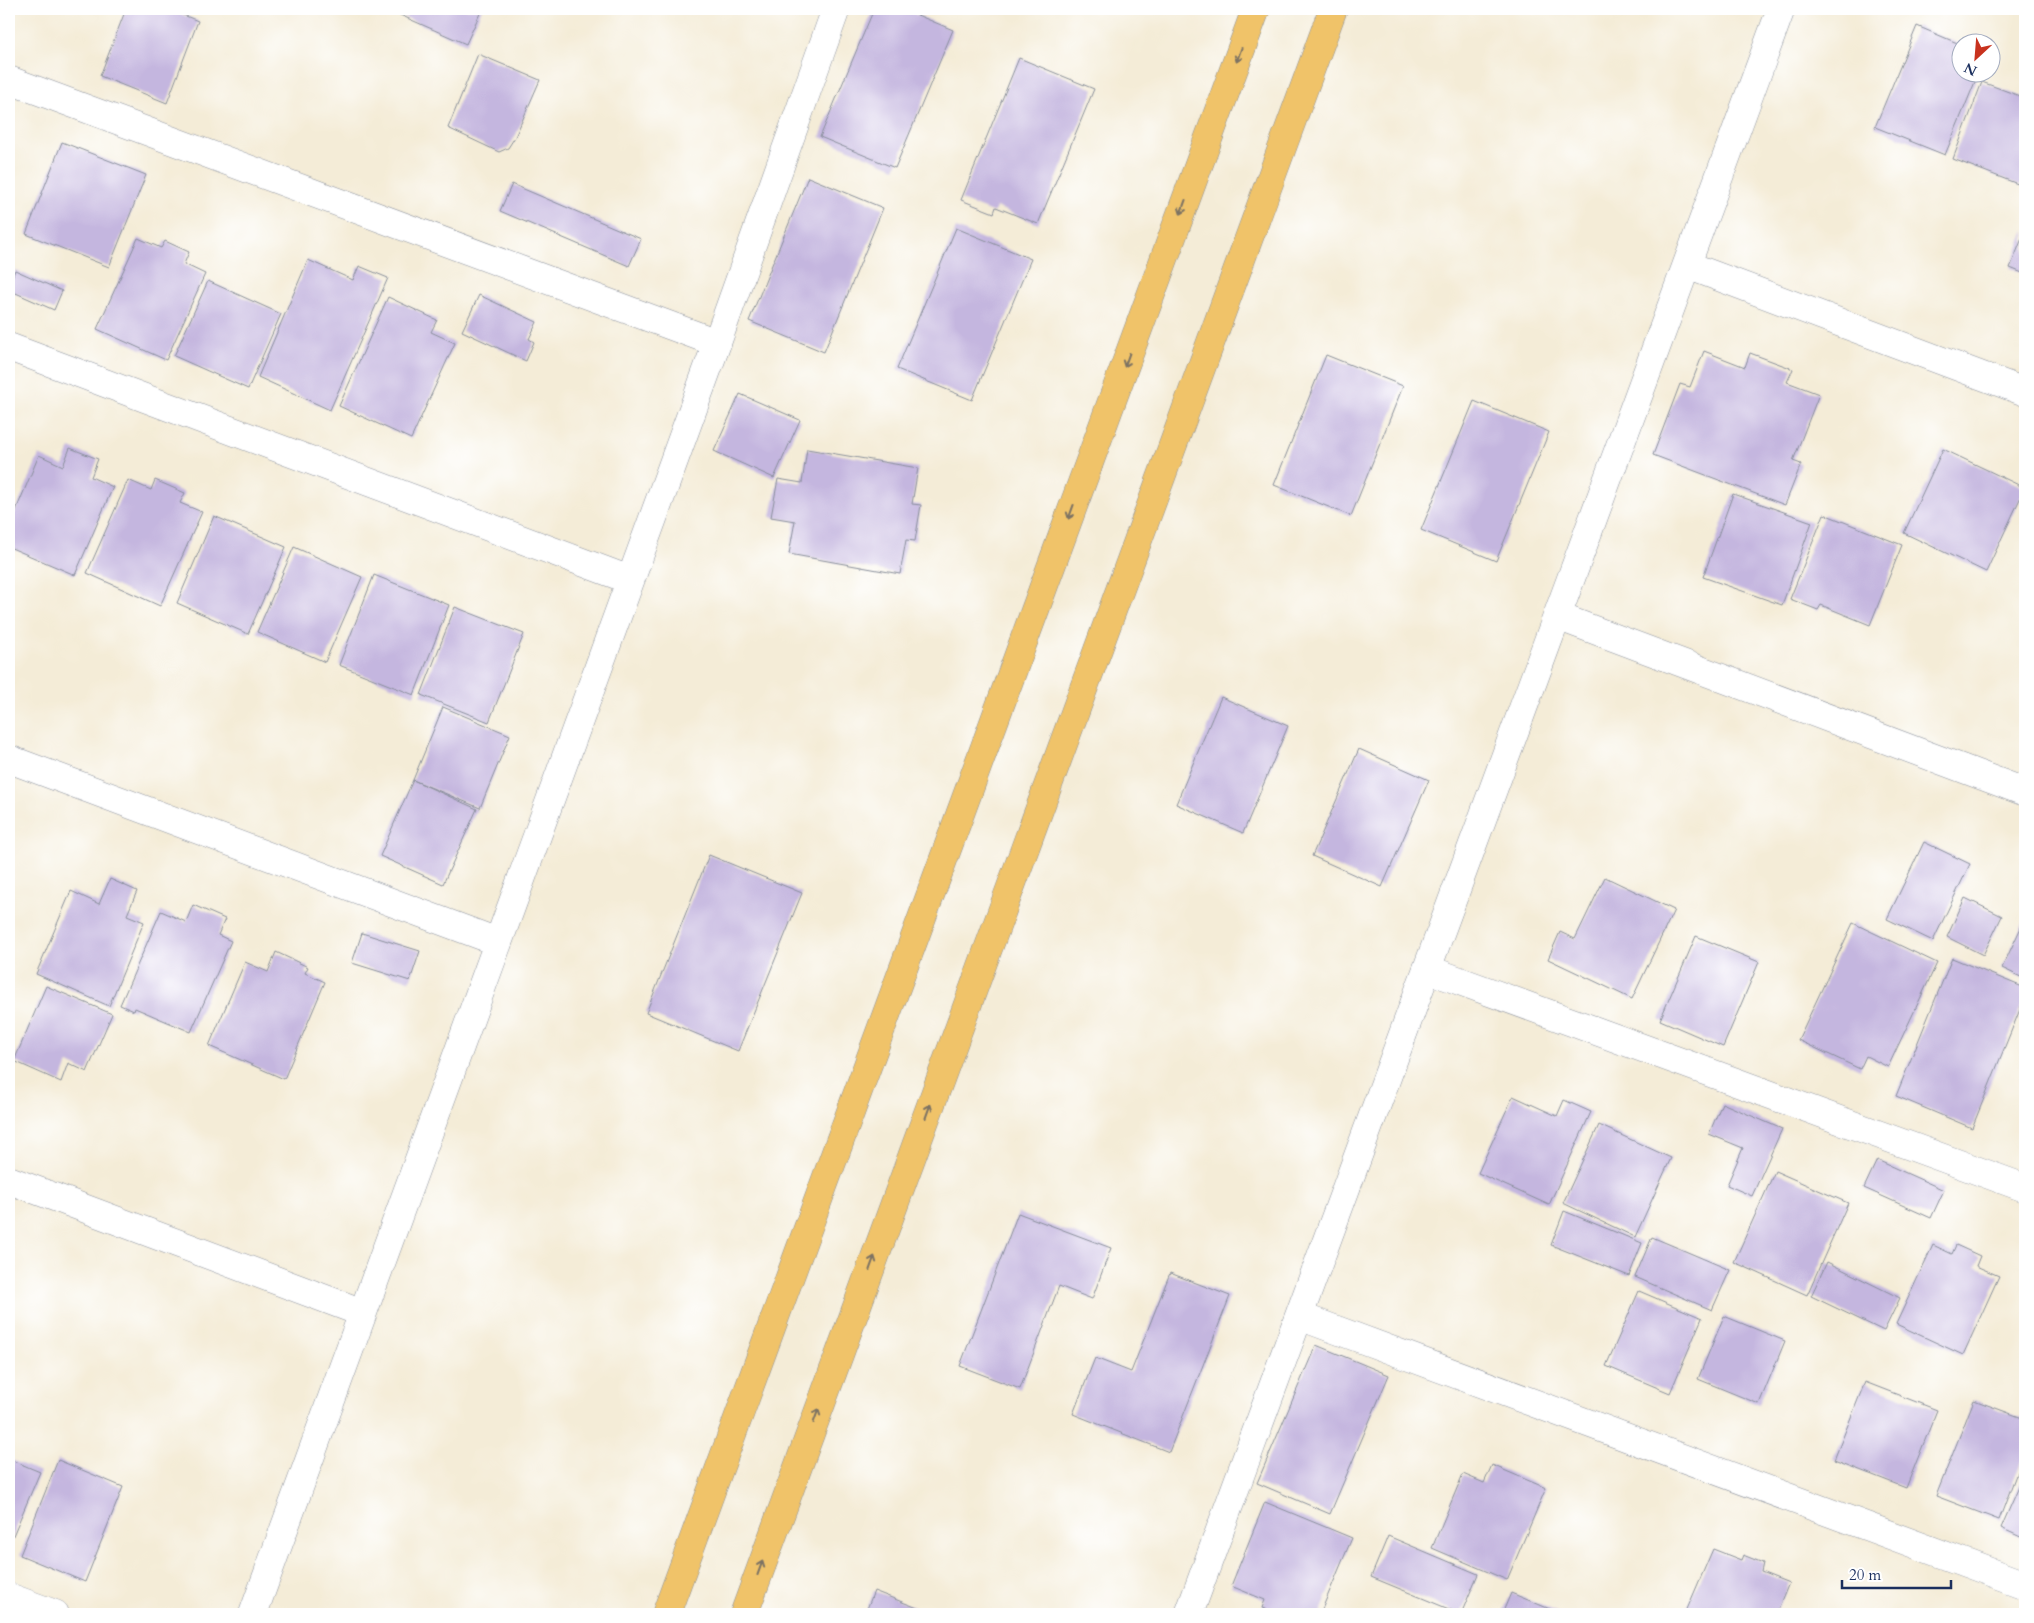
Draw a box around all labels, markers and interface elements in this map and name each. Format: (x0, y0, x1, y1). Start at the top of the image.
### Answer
north arrow (1952, 32, 2002, 82)
one-way arrow (1234, 46, 1243, 62)
text: N (1961, 58, 1980, 80)
one-way arrow (1178, 199, 1187, 214)
one-way arrow (1122, 351, 1131, 367)
one-way arrow (1066, 504, 1075, 519)
one-way arrow (924, 1104, 933, 1119)
one-way arrow (868, 1256, 877, 1272)
one-way arrow (812, 1409, 821, 1424)
scale bar (1842, 1558, 1950, 1590)
one-way arrow (756, 1561, 765, 1577)
text: 20 m (1849, 1565, 1881, 1585)

